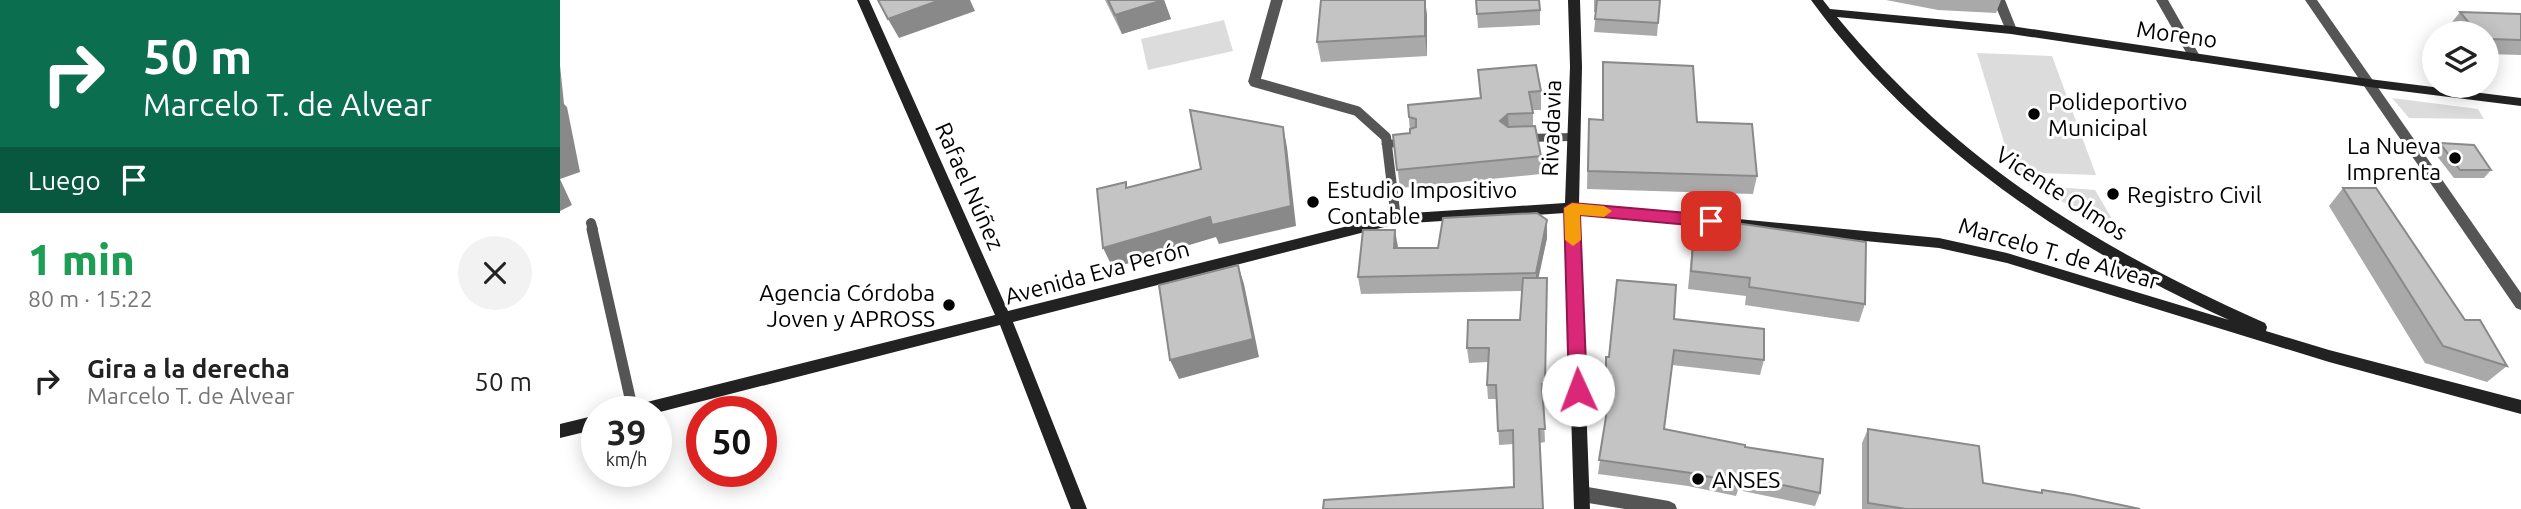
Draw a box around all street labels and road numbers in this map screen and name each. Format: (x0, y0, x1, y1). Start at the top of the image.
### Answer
street label: Moreno (2135, 16, 2219, 52)
street label: Rivadavia (1537, 79, 1565, 177)
street label: Rafael Núñez (931, 119, 1009, 253)
street label: Vicente Olmos (1992, 141, 2132, 245)
street label: Marcelo T. de Alvear (1956, 212, 2162, 294)
street label: Avenida Eva Perón (1002, 235, 1192, 309)

